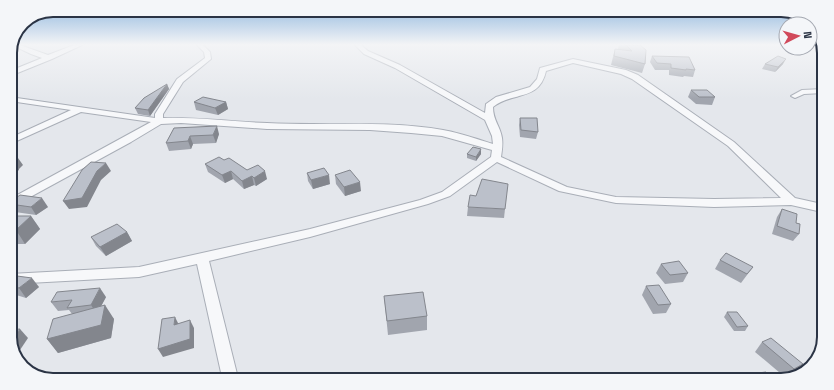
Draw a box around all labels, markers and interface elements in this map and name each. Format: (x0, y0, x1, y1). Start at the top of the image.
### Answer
north arrow (778, 16, 818, 56)
text: N (801, 31, 815, 39)

